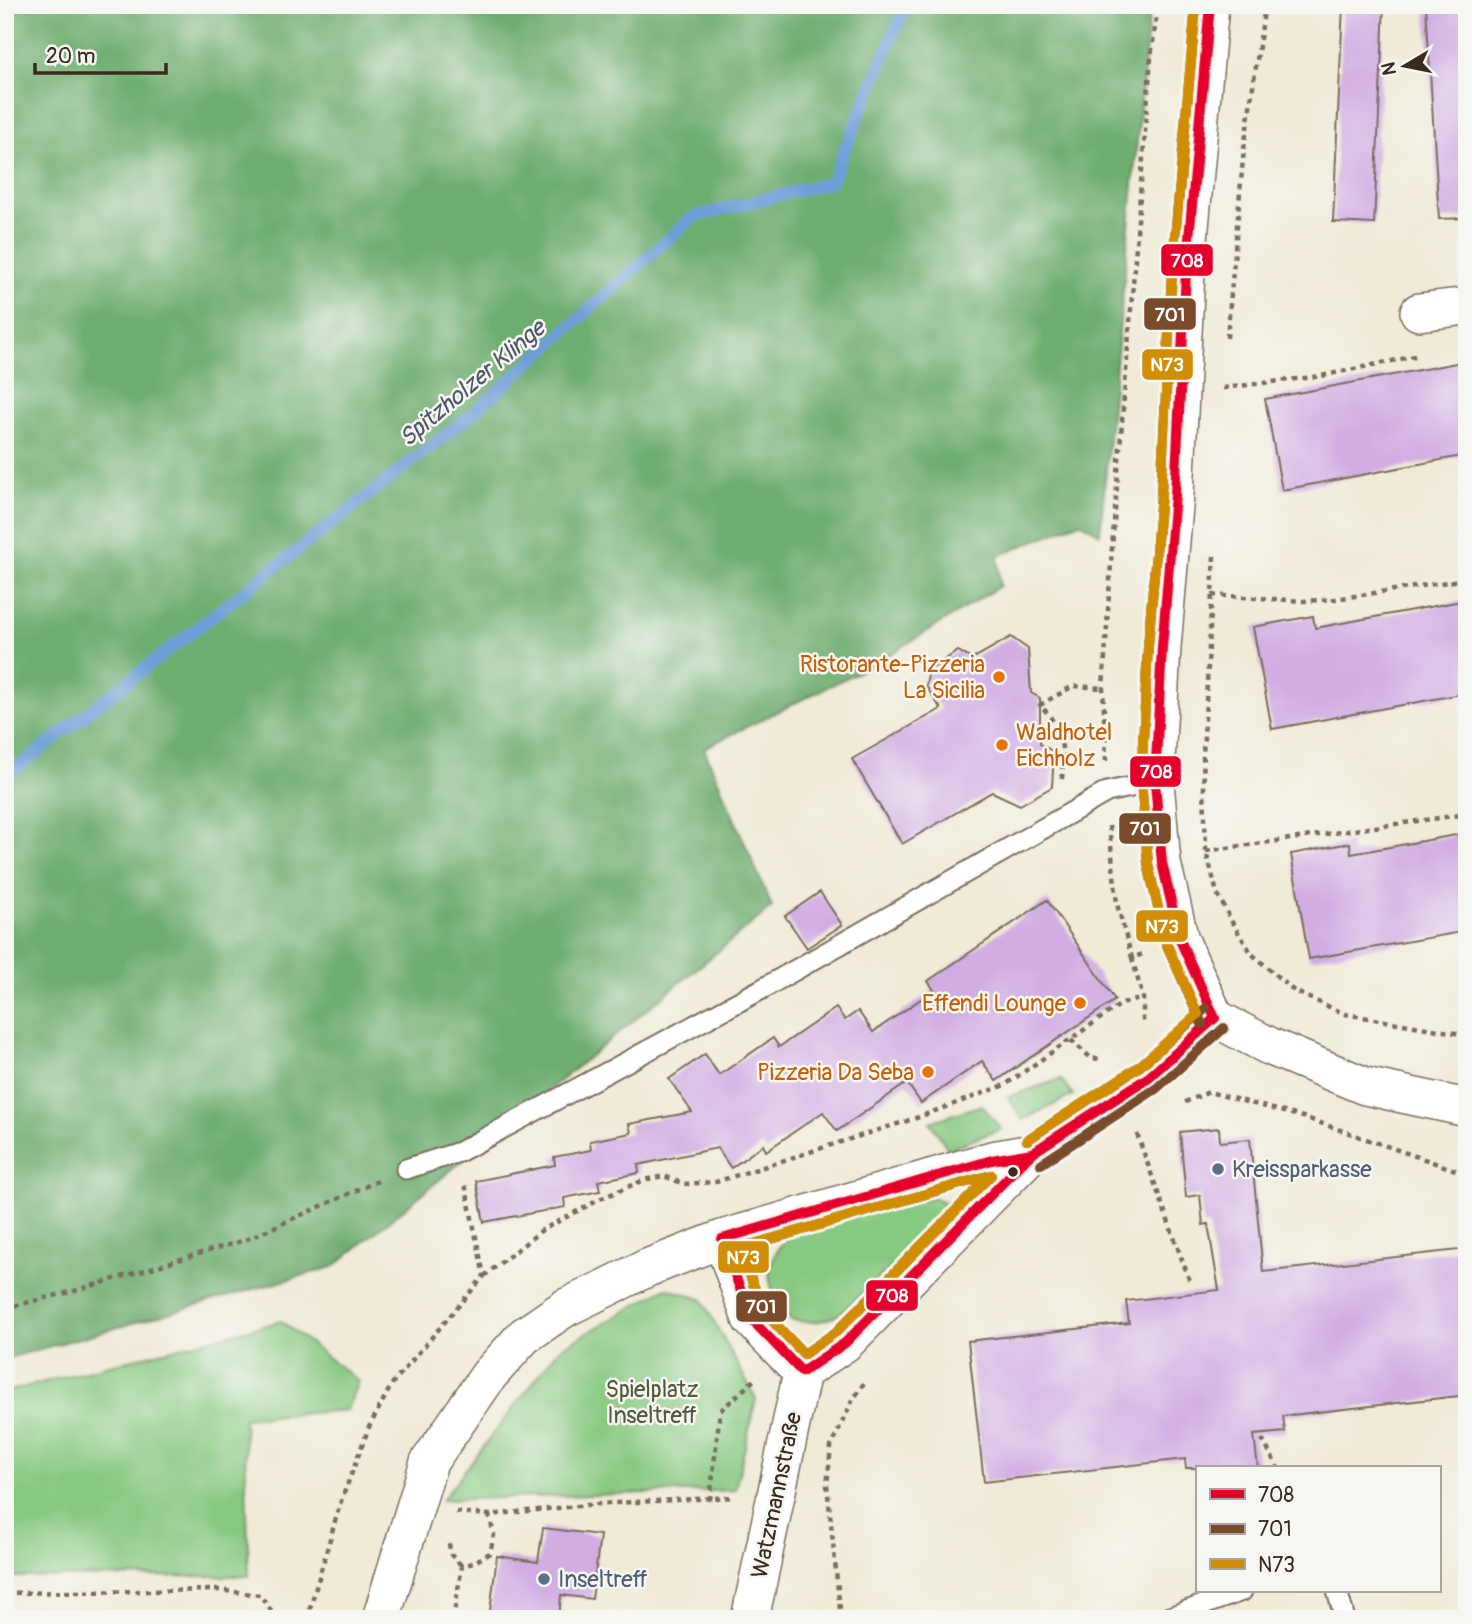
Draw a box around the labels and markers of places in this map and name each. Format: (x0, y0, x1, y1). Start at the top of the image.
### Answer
place label: Ristorante-Pizzeria La Sicilia (800, 650, 985, 705)
marker: Ristorante-Pizzeria La Sicilia (991, 669, 1007, 685)
place label: Waldhotel Eichholz (1016, 718, 1112, 773)
marker: Waldhotel Eichholz (994, 737, 1010, 753)
place label: Effendi Lounge (922, 989, 1067, 1018)
marker: Effendi Lounge (1072, 995, 1088, 1011)
place label: Pizzeria Da Seba (757, 1058, 914, 1087)
marker: Pizzeria Da Seba (920, 1064, 936, 1080)
place label: Kreissparkasse (1232, 1155, 1372, 1184)
marker: Kreissparkasse (1210, 1161, 1226, 1177)
unlabelled marker (1006, 1165, 1020, 1179)
place label: Inseltreff (558, 1565, 648, 1594)
marker: Inseltreff (536, 1571, 552, 1587)

